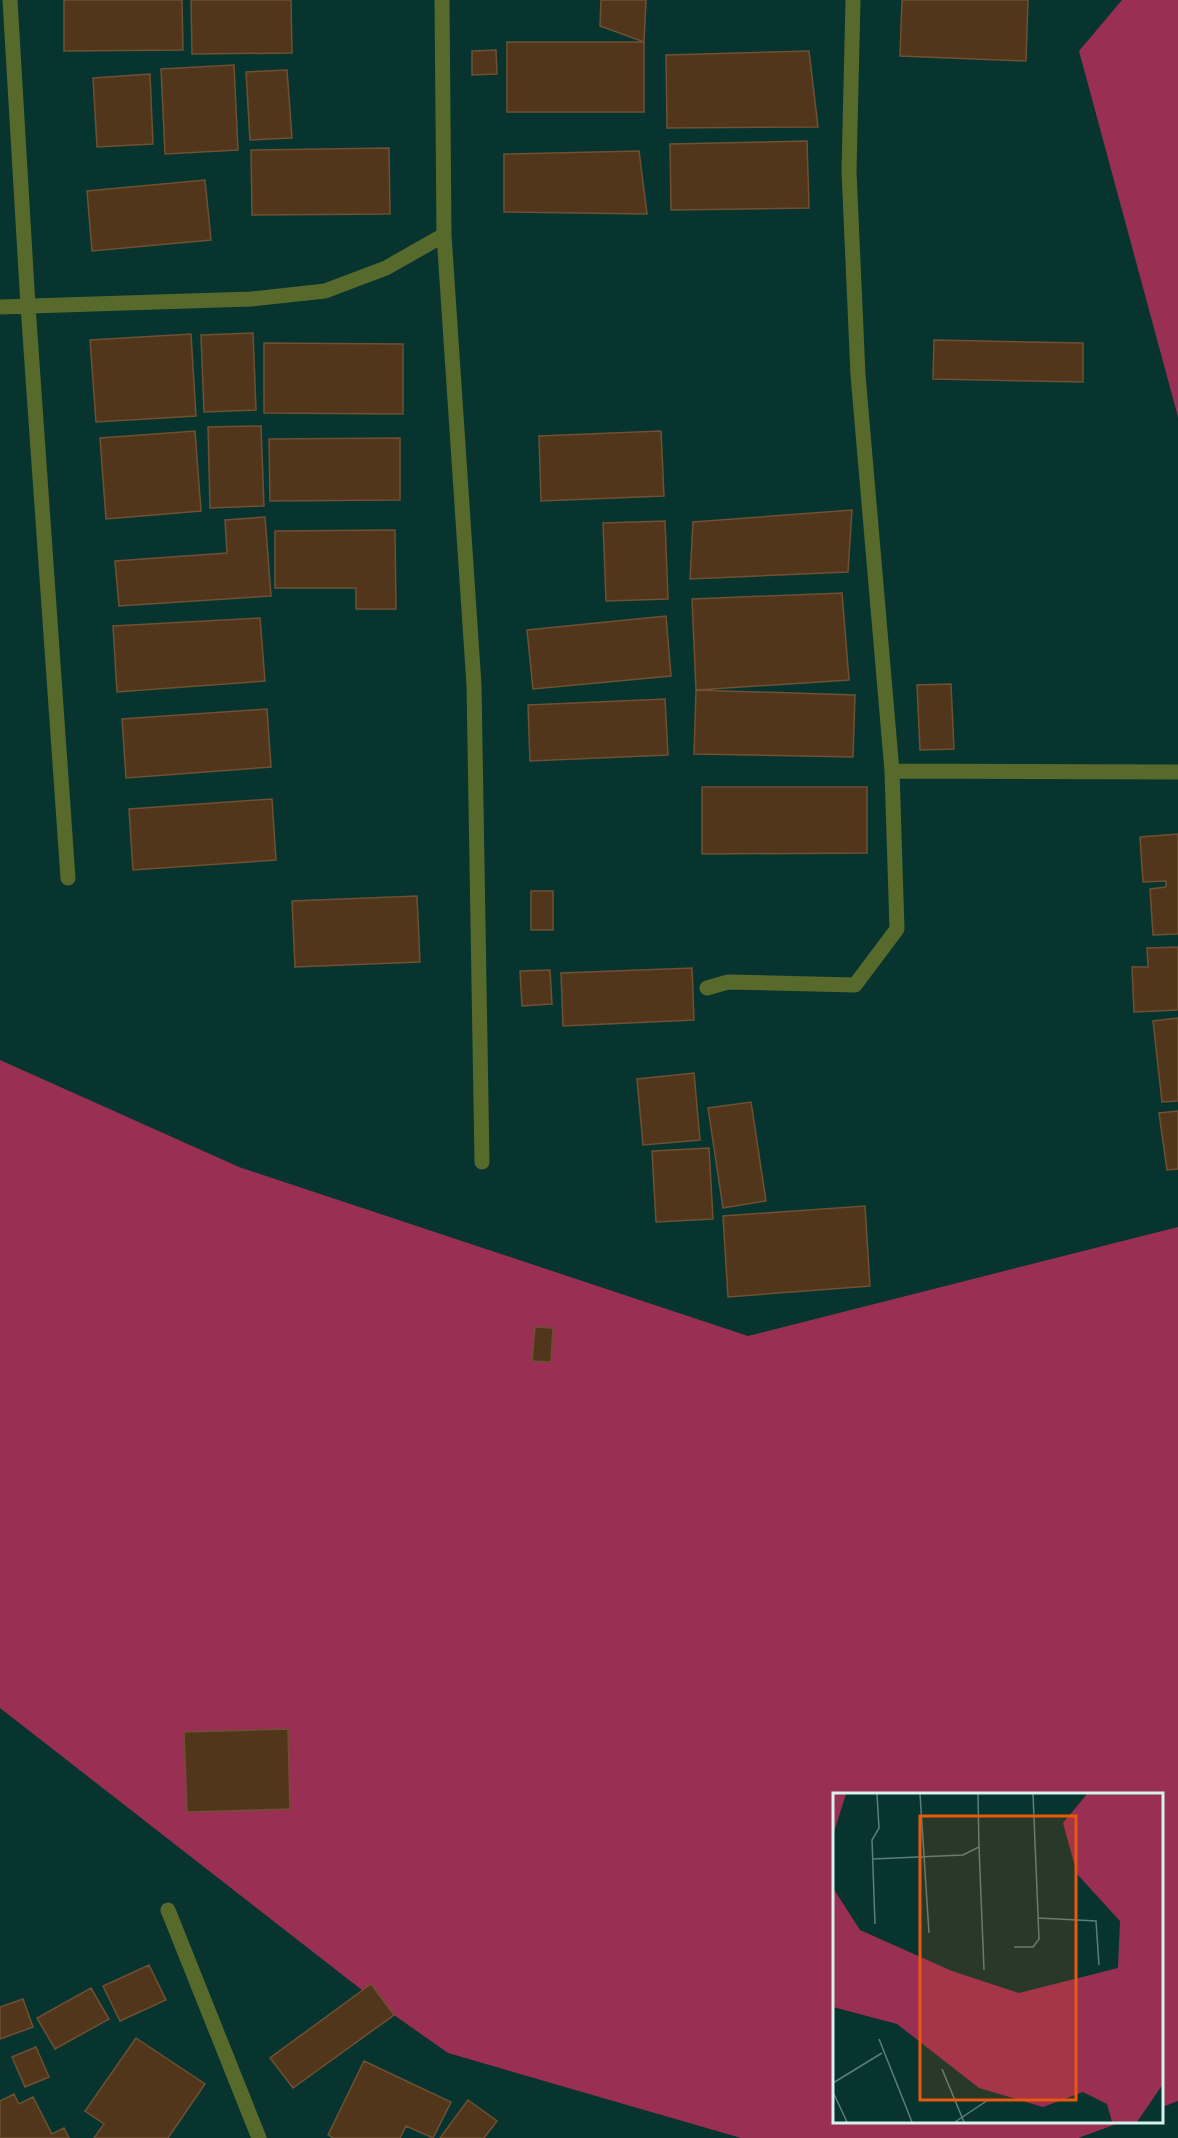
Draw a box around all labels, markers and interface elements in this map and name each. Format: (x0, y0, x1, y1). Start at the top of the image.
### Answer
inset map (833, 1793, 1163, 2123)

